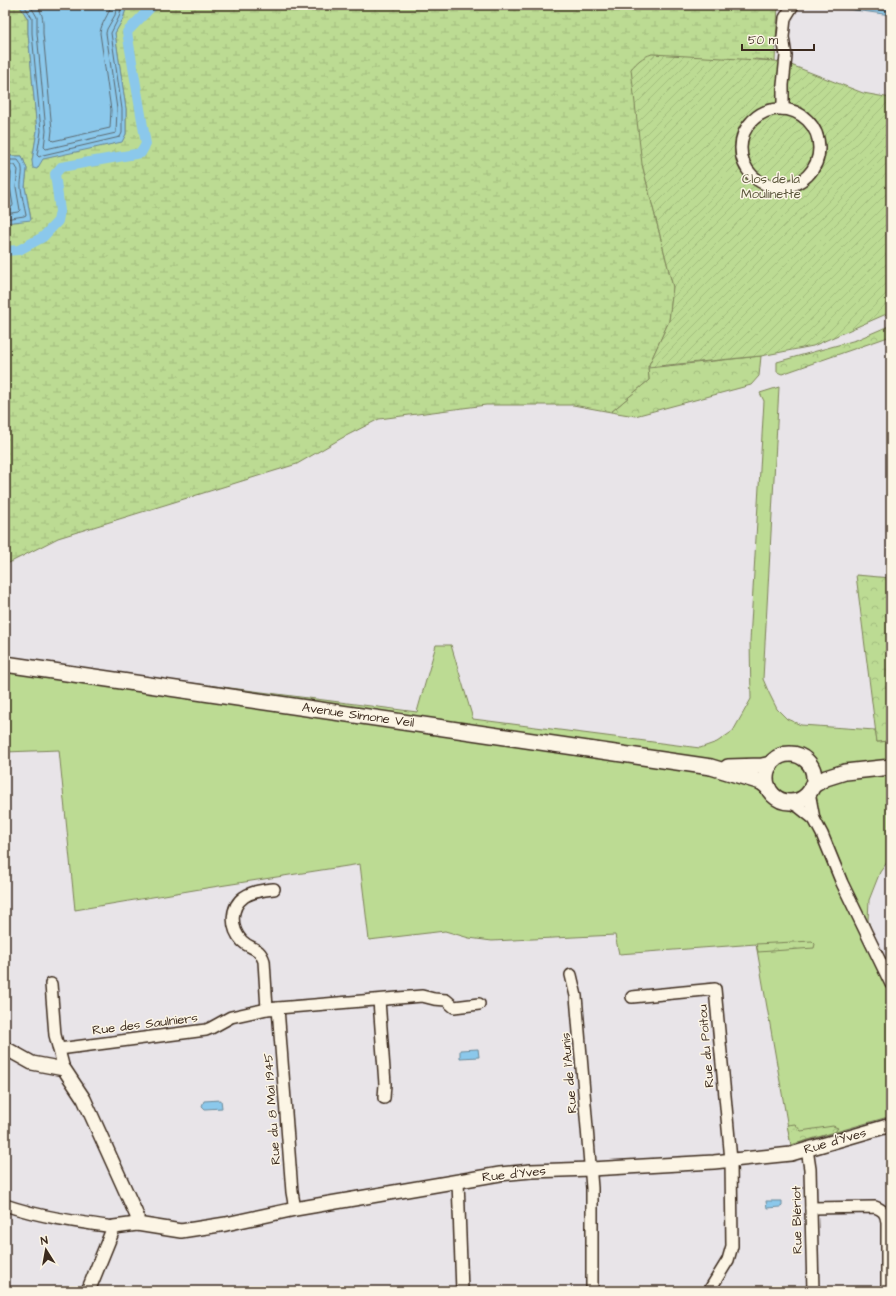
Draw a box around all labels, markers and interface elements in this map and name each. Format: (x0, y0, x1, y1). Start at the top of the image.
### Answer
scale bar (742, 26, 814, 52)
text: 50 m (748, 32, 779, 49)
park label: Clos de la Moulinette (741, 170, 801, 203)
street label: Avenue Simone Veil (301, 698, 415, 732)
street label: Rue du Poitou (693, 1003, 719, 1088)
street label: Rue des Saulniers (91, 1009, 199, 1039)
street label: Rue de l'Aunis (556, 1031, 581, 1114)
street label: Rue du 8 Mai 1945 (259, 1053, 285, 1165)
street label: Rue d'Yves (802, 1123, 869, 1158)
street label: Rue d'Yves (481, 1162, 547, 1186)
street label: Rue Blériot (787, 1185, 807, 1254)
north arrow (26, 1230, 66, 1270)
text: N (39, 1233, 49, 1249)

